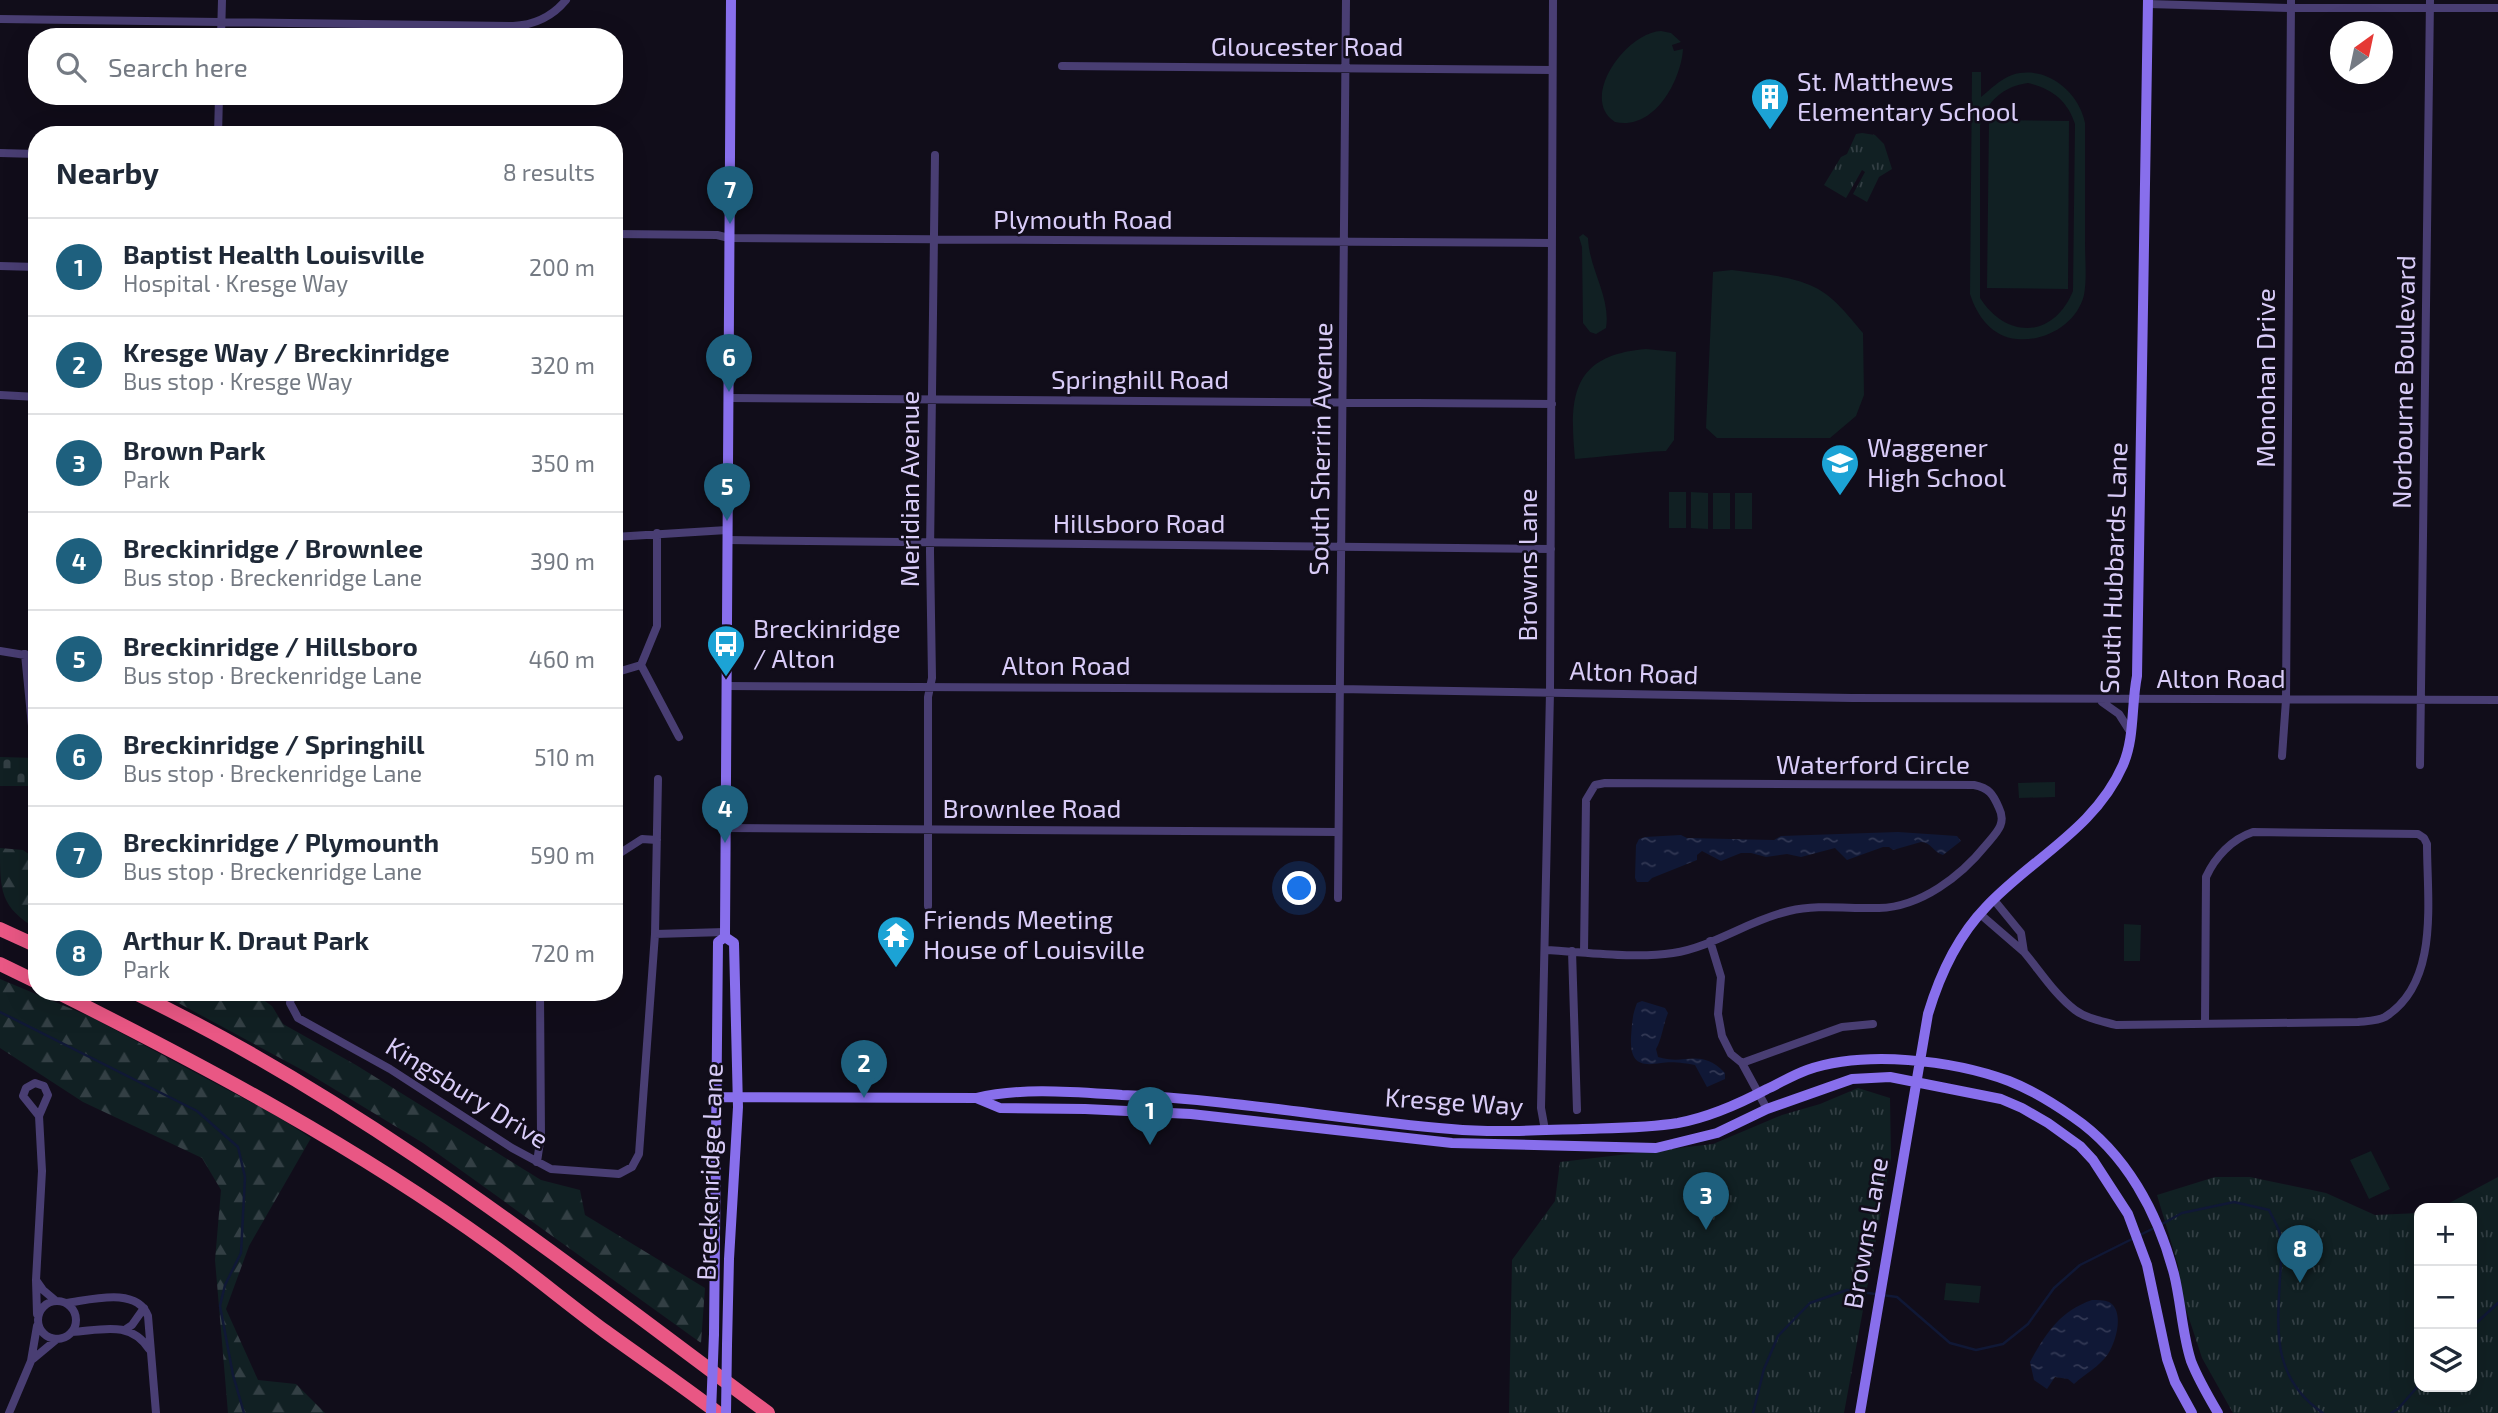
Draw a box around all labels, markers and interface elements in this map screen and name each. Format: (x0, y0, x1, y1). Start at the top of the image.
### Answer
north arrow (2330, 21, 2393, 84)
search box (28, 28, 623, 105)
street label: Gloucester Road (1211, 30, 1403, 61)
icon: search (52, 48, 90, 86)
text: Search here (108, 51, 248, 82)
place label: St. Matthews Elementary School (1797, 65, 2019, 126)
building icon: St. Matthews Elementary School (1749, 76, 1791, 131)
text: Nearby (56, 154, 159, 190)
text: 8 results (503, 158, 595, 186)
pin: 7 (707, 166, 753, 224)
street label: Plymouth Road (993, 203, 1173, 234)
text: Baptist Health Louisville (123, 238, 425, 269)
text: 1 (74, 253, 84, 281)
text: 200 m (529, 253, 595, 281)
street label: Norbourne Boulevard (2385, 255, 2420, 509)
text: Hospital · Kresge Way (123, 269, 348, 297)
street label: Monohan Drive (2249, 288, 2280, 468)
street label: South Sherrin Avenue (1302, 322, 1337, 576)
pin: 6 (706, 334, 752, 392)
text: Kresge Way / Breckinridge (123, 336, 450, 367)
text: 2 (72, 351, 86, 379)
text: 320 m (530, 351, 595, 379)
street label: Springhill Road (1051, 363, 1229, 394)
text: Bus stop · Kresge Way (123, 367, 353, 395)
street label: Meridian Avenue (893, 391, 924, 587)
place label: Waggener High School (1867, 431, 2006, 492)
text: Brown Park (123, 434, 265, 465)
school or university icon: Waggener High School (1819, 442, 1861, 497)
street label: South Hubbards Lane (2093, 442, 2132, 694)
text: 3 (72, 449, 86, 477)
text: 350 m (531, 449, 595, 477)
pin: 5 (704, 463, 750, 521)
text: Park (123, 465, 170, 493)
street label: Browns Lane (1511, 488, 1542, 642)
street label: Hillsboro Road (1053, 507, 1225, 538)
text: Breckinridge / Brownlee (123, 532, 423, 563)
text: 4 (72, 547, 86, 575)
text: 390 m (530, 547, 595, 575)
text: Bus stop · Breckenridge Lane (123, 563, 422, 591)
place label: Breckinridge / Alton (753, 612, 901, 673)
bus stop icon: Breckinridge / Alton (705, 623, 747, 678)
text: Breckinridge / Hillsboro (123, 630, 418, 661)
text: 5 (73, 645, 85, 673)
text: 460 m (529, 645, 595, 673)
street label: Alton Road (1001, 649, 1131, 680)
street label: Alton Road (1569, 654, 1699, 689)
text: Bus stop · Breckenridge Lane (123, 661, 422, 689)
street label: Alton Road (2156, 662, 2286, 693)
text: Breckinridge / Springhill (123, 728, 425, 759)
text: 6 (72, 743, 86, 771)
text: 510 m (534, 743, 595, 771)
street label: Waterford Circle (1776, 748, 1970, 779)
text: Bus stop · Breckenridge Lane (123, 759, 422, 787)
pin: 4 (702, 785, 748, 843)
street label: Brownlee Road (943, 792, 1121, 823)
text: Breckinridge / Plymounth (123, 826, 439, 857)
text: 7 (73, 841, 85, 869)
text: 590 m (530, 841, 595, 869)
text: Bus stop · Breckenridge Lane (123, 857, 422, 885)
your location (1282, 871, 1316, 905)
place label: Friends Meeting House of Louisville (923, 903, 1145, 964)
temple icon: Friends Meeting House of Louisville (875, 914, 917, 969)
text: Arthur K. Draut Park (123, 924, 369, 955)
text: 8 (72, 939, 86, 967)
text: 720 m (531, 939, 595, 967)
text: Park (123, 955, 170, 983)
street label: Kingsbury Drive (381, 1029, 555, 1154)
pin: 2 (841, 1040, 887, 1098)
street label: Breckenridge Lane (689, 1063, 728, 1281)
street label: Kresge Way (1384, 1080, 1525, 1121)
pin: 1 (1127, 1087, 1173, 1145)
street label: Browns Lane (1836, 1155, 1893, 1311)
pin: 3 (1683, 1172, 1729, 1230)
map controls (2414, 1203, 2477, 1392)
button: + (2414, 1203, 2477, 1266)
pin: 8 (2277, 1225, 2323, 1283)
button: − (2414, 1266, 2477, 1329)
button: layers (2414, 1329, 2477, 1392)

